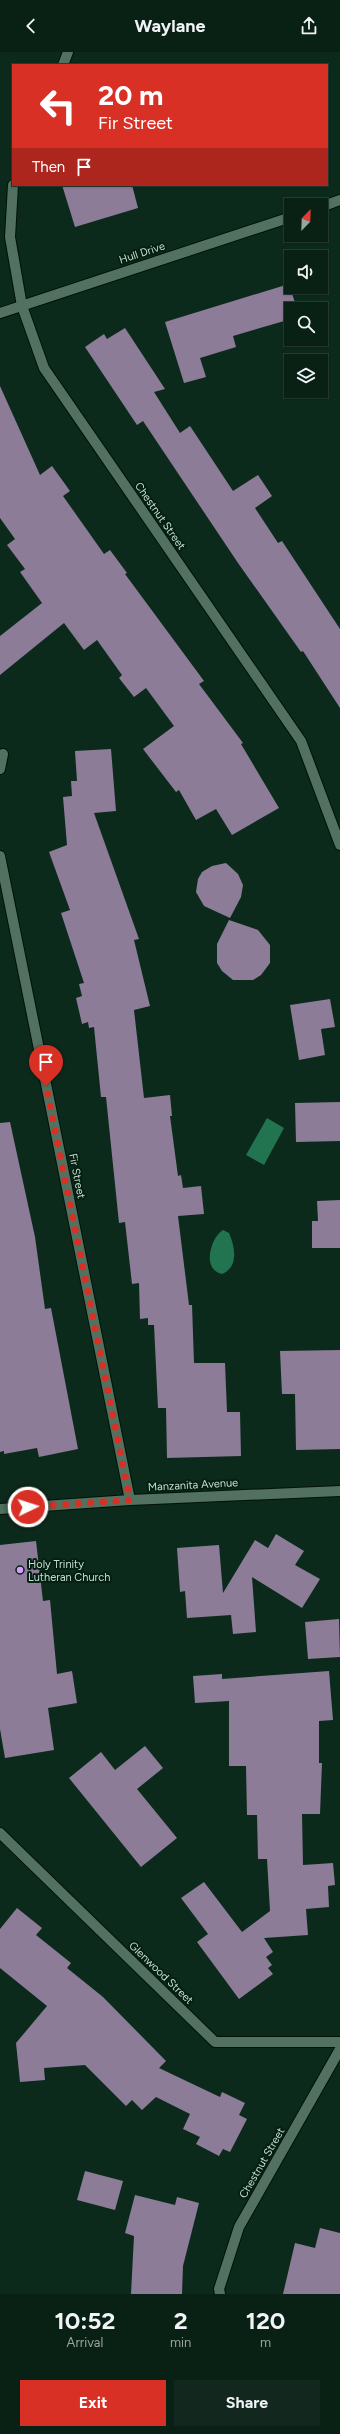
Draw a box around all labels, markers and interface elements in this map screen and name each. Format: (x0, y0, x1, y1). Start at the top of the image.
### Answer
icon: back (20, 15, 42, 37)
text: Waylane (135, 15, 205, 37)
icon: share (298, 15, 320, 37)
text: 20 m (98, 78, 163, 112)
icon: left (32, 80, 84, 132)
text: Fir Street (98, 112, 173, 134)
icon: arrive (73, 156, 95, 178)
text: Then (32, 158, 65, 176)
north arrow (284, 198, 328, 242)
map controls (284, 198, 328, 398)
street label: Hull Drive (117, 239, 167, 267)
button: sound (284, 250, 328, 294)
button: search (284, 302, 328, 346)
button: layers (284, 354, 328, 398)
street label: Chestnut Street (132, 480, 188, 552)
pin (29, 1045, 63, 1086)
icon: arrive (35, 1051, 57, 1073)
street label: Fir Street (66, 1152, 88, 1200)
street label: Manzanita Avenue (148, 1476, 238, 1494)
position arrow (7, 1486, 49, 1528)
place label: Holy Trinity Lutheran Church (28, 1558, 110, 1584)
marker: Holy Trinity Lutheran Church (15, 1565, 25, 1575)
street label: Glenwood Street (126, 1939, 196, 2007)
street label: Chestnut Street (237, 2125, 287, 2201)
text: 10:52 (55, 2306, 115, 2335)
text: 2 (174, 2306, 188, 2335)
text: 120 (246, 2306, 285, 2335)
text: Arrival (67, 2335, 103, 2350)
text: min (170, 2335, 191, 2350)
text: m (260, 2335, 271, 2350)
button: Exit (20, 2380, 166, 2426)
button: Share (174, 2380, 320, 2426)

